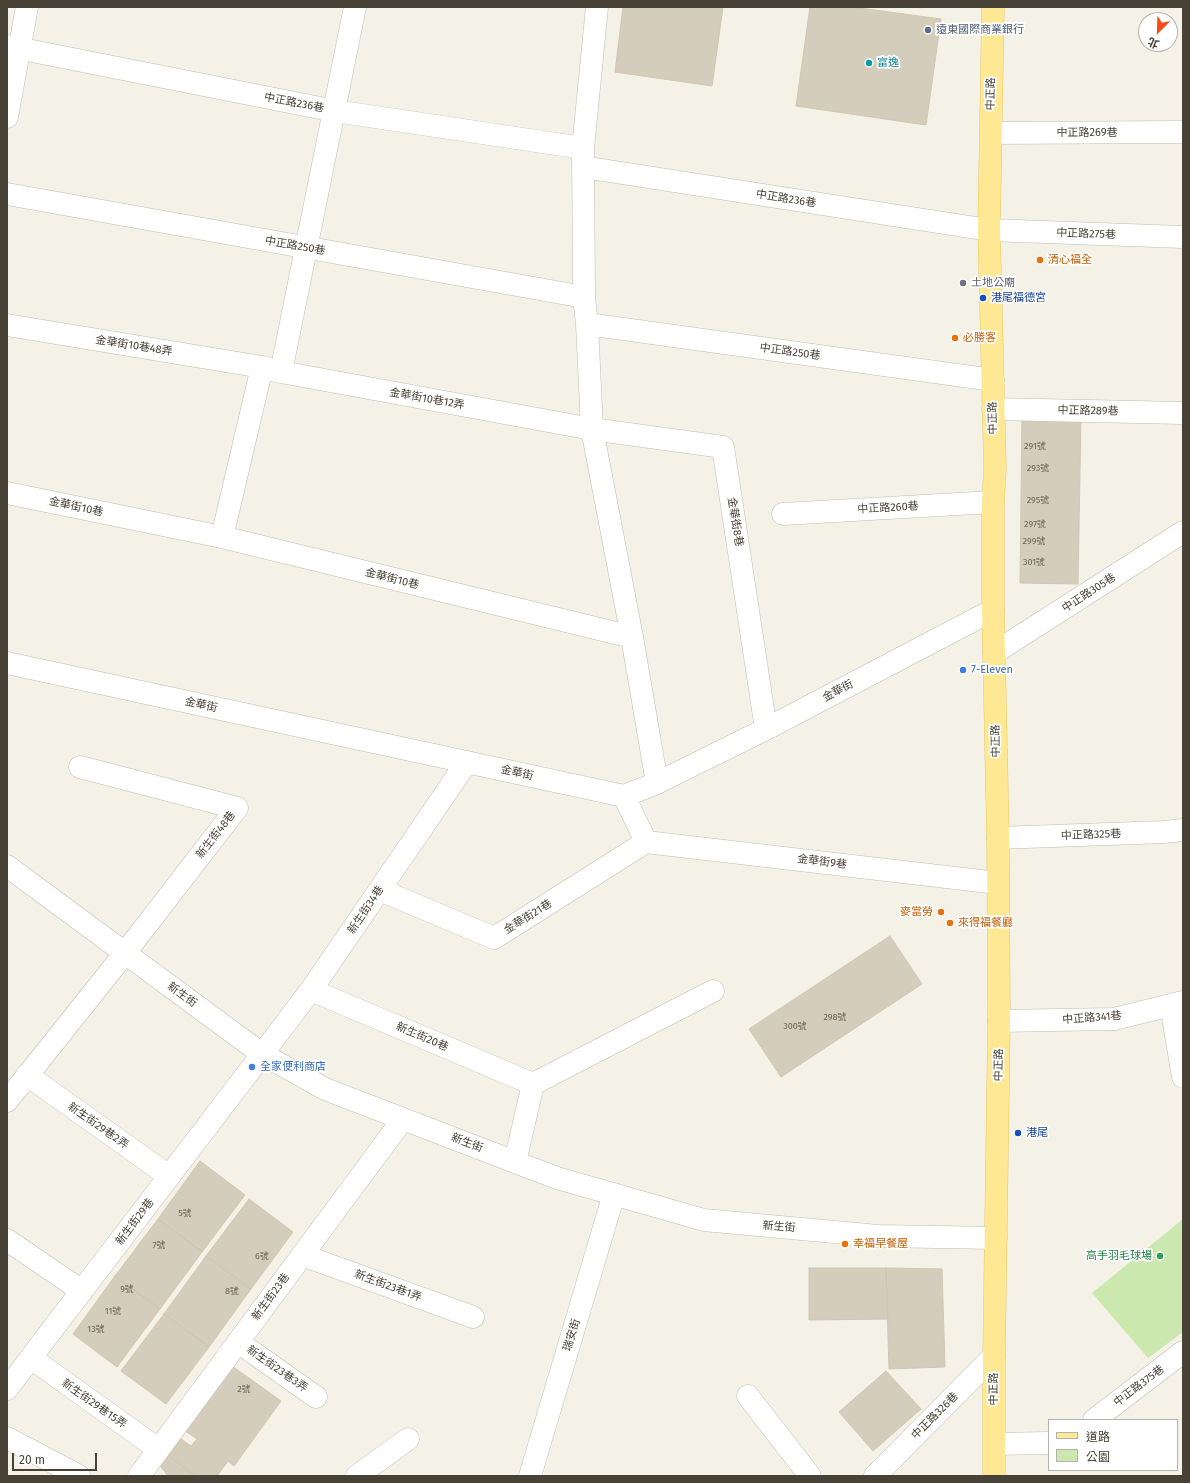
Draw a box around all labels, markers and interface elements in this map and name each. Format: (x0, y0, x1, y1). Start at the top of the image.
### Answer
north arrow (1138, 12, 1178, 52)
place label: 遠東國際商業銀行 (936, 23, 1024, 37)
marker: 遠東國際商業銀行 (923, 25, 933, 35)
text: 北 (1146, 34, 1161, 51)
place label: 富逸 (877, 56, 899, 70)
marker: 富逸 (864, 58, 874, 68)
street label: 中正路 (984, 77, 998, 111)
street label: 中正路236巷 (263, 91, 325, 115)
street label: 中正路269巷 (1057, 126, 1117, 140)
street label: 中正路236巷 (755, 188, 817, 210)
street label: 中正路275巷 (1056, 226, 1116, 242)
street label: 中正路250巷 (264, 234, 326, 258)
place label: 清心福全 (1048, 253, 1092, 267)
marker: 清心福全 (1035, 255, 1045, 265)
place label: 土地公廟 (971, 276, 1015, 290)
marker: 土地公廟 (958, 278, 968, 288)
place label: 港尾福德宮 (991, 291, 1046, 305)
marker: 港尾福德宮 (978, 293, 988, 303)
place label: 必勝客 (963, 331, 996, 345)
street label: 金華街10巷48弄 (95, 333, 173, 359)
marker: 必勝客 (950, 333, 960, 343)
street label: 中正路250巷 (759, 341, 821, 363)
street label: 金華街10巷12弄 (388, 386, 466, 412)
street label: 中正路 (986, 401, 1000, 435)
street label: 中正路289巷 (1057, 404, 1119, 418)
house number: 291號 (1024, 441, 1046, 451)
house number: 293號 (1027, 463, 1049, 473)
street label: 金華街10巷 (48, 495, 104, 519)
house number: 295號 (1027, 495, 1049, 505)
street label: 金華街8巷 (725, 496, 745, 548)
street label: 中正路260巷 (857, 500, 919, 516)
house number: 297號 (1024, 519, 1046, 529)
house number: 299號 (1023, 536, 1045, 546)
house number: 301號 (1023, 557, 1045, 567)
street label: 金華街10巷 (364, 566, 420, 592)
street label: 中正路305巷 (1060, 571, 1118, 615)
place label: 7-Eleven (971, 663, 1013, 677)
marker: 7-Eleven (958, 665, 968, 675)
street label: 金華街 (820, 677, 856, 705)
street label: 金華街 (183, 695, 219, 715)
street label: 中正路 (989, 724, 1003, 758)
street label: 金華街 (499, 763, 535, 783)
street label: 新生街48巷 (194, 809, 238, 861)
street label: 中正路325巷 (1061, 827, 1121, 843)
street label: 金華街9巷 (796, 852, 848, 872)
street label: 新生街34巷 (345, 883, 387, 937)
street label: 金華街21巷 (502, 897, 554, 937)
place label: 麥當勞 (900, 905, 933, 919)
marker: 麥當勞 (936, 907, 946, 917)
place label: 來得福餐廳 (958, 916, 1013, 930)
marker: 來得福餐廳 (945, 918, 955, 928)
street label: 新生街 (165, 980, 199, 1010)
street label: 中正路341巷 (1062, 1009, 1122, 1027)
house number: 298號 (823, 1012, 847, 1022)
street label: 新生街20巷 (394, 1020, 450, 1054)
house number: 300號 (783, 1021, 807, 1031)
street label: 中正路 (992, 1048, 1006, 1082)
place label: 全家便利商店 (260, 1060, 326, 1074)
marker: 全家便利商店 (247, 1062, 257, 1072)
street label: 新生街29巷2弄 (65, 1100, 131, 1152)
place label: 港尾 (1026, 1126, 1048, 1140)
marker: 港尾 (1013, 1128, 1023, 1138)
street label: 新生街 (449, 1131, 485, 1155)
street label: 新生街29巷 (113, 1196, 157, 1248)
house number: 5號 (178, 1208, 192, 1218)
street label: 新生街 (762, 1219, 796, 1235)
place label: 幸福早餐屋 (853, 1237, 908, 1251)
marker: 幸福早餐屋 (840, 1239, 850, 1249)
house number: 7號 (153, 1240, 165, 1250)
place label: 高手羽毛球場 (1086, 1249, 1152, 1263)
house number: 6號 (255, 1251, 269, 1261)
marker: 高手羽毛球場 (1155, 1251, 1165, 1261)
street label: 新生街23巷1弄 (353, 1268, 423, 1304)
street label: 新生街23巷 (250, 1271, 292, 1323)
house number: 9號 (120, 1284, 134, 1294)
house number: 8號 (225, 1286, 239, 1296)
house number: 11號 (105, 1306, 121, 1316)
street label: 瑞安街 (561, 1317, 583, 1353)
house number: 13號 (87, 1324, 105, 1334)
street label: 新生街23巷3弄 (244, 1343, 310, 1395)
street label: 中正路375巷 (1111, 1363, 1167, 1409)
street label: 中正路 (987, 1373, 1001, 1405)
street label: 新生街29巷15弄 (59, 1377, 129, 1431)
house number: 2號 (237, 1384, 251, 1394)
street label: 中正路326巷 (909, 1390, 961, 1442)
legend (1048, 1419, 1178, 1471)
text: 道路 (1086, 1430, 1110, 1444)
scale bar (14, 1445, 99, 1471)
text: 公園 (1086, 1450, 1110, 1464)
text: 20 m (19, 1453, 45, 1467)

